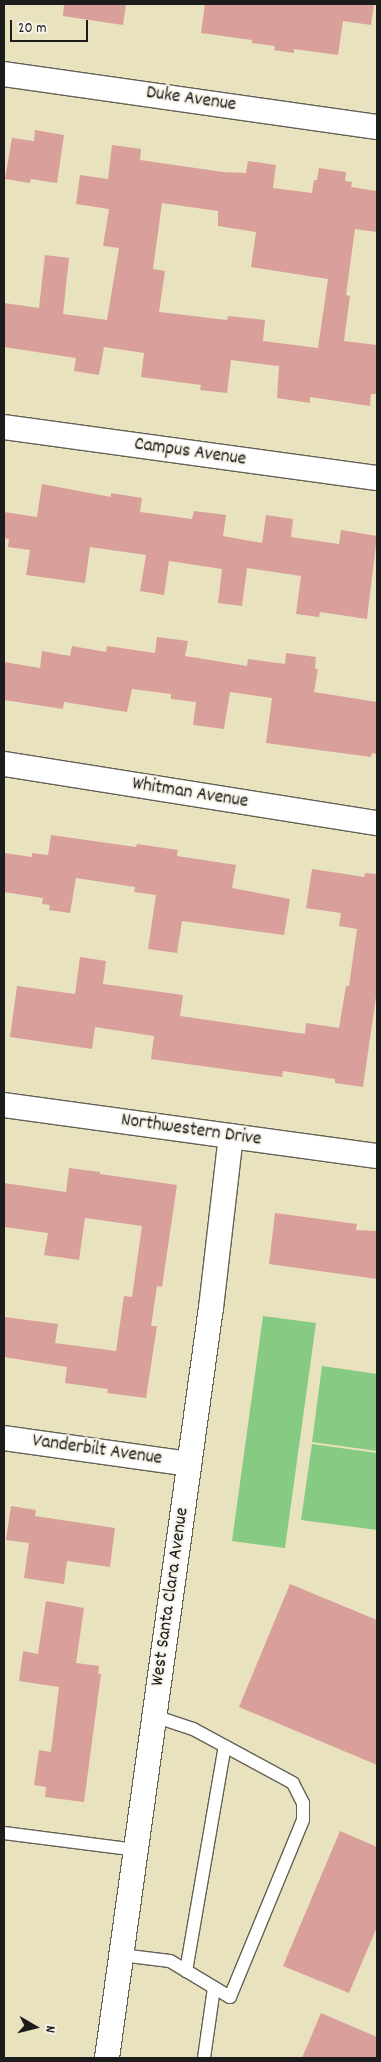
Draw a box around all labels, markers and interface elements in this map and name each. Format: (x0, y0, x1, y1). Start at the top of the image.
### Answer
scale bar (12, 10, 90, 42)
text: 20 m (18, 18, 46, 40)
street label: Duke Avenue (145, 82, 237, 118)
street label: Campus Avenue (133, 434, 247, 472)
street label: Whitman Avenue (130, 774, 250, 814)
street label: Northwestern Drive (119, 1110, 263, 1152)
street label: Vanderbilt Avenue (31, 1431, 163, 1471)
street label: West Santa Clara Avenue (147, 1506, 195, 1688)
north arrow (10, 2002, 60, 2052)
text: N (39, 2024, 60, 2034)

